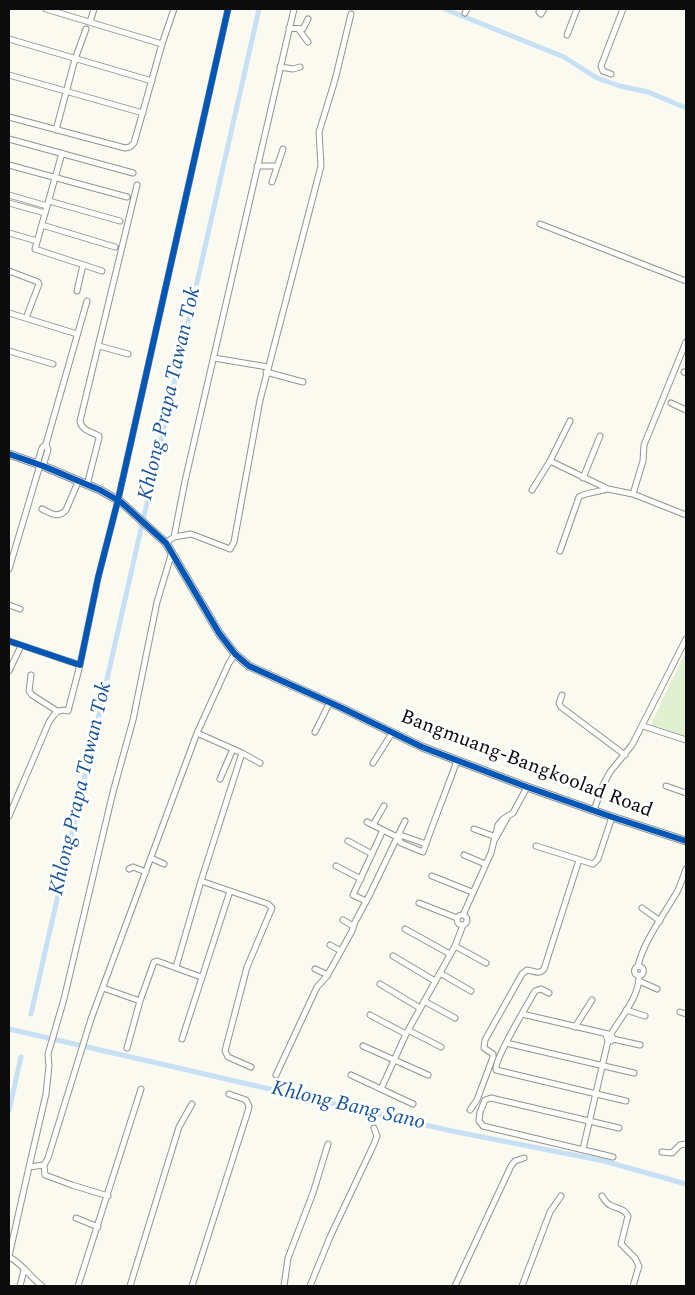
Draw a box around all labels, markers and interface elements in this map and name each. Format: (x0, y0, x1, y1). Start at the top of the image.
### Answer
water label: Khlong Prapa Tawan Tok (134, 285, 208, 503)
water label: Khlong Prapa Tawan Tok (45, 680, 119, 898)
street label: Bangmuang-Bangkoolad Road (397, 706, 655, 824)
water label: Khlong Bang Sano (269, 1077, 427, 1137)

